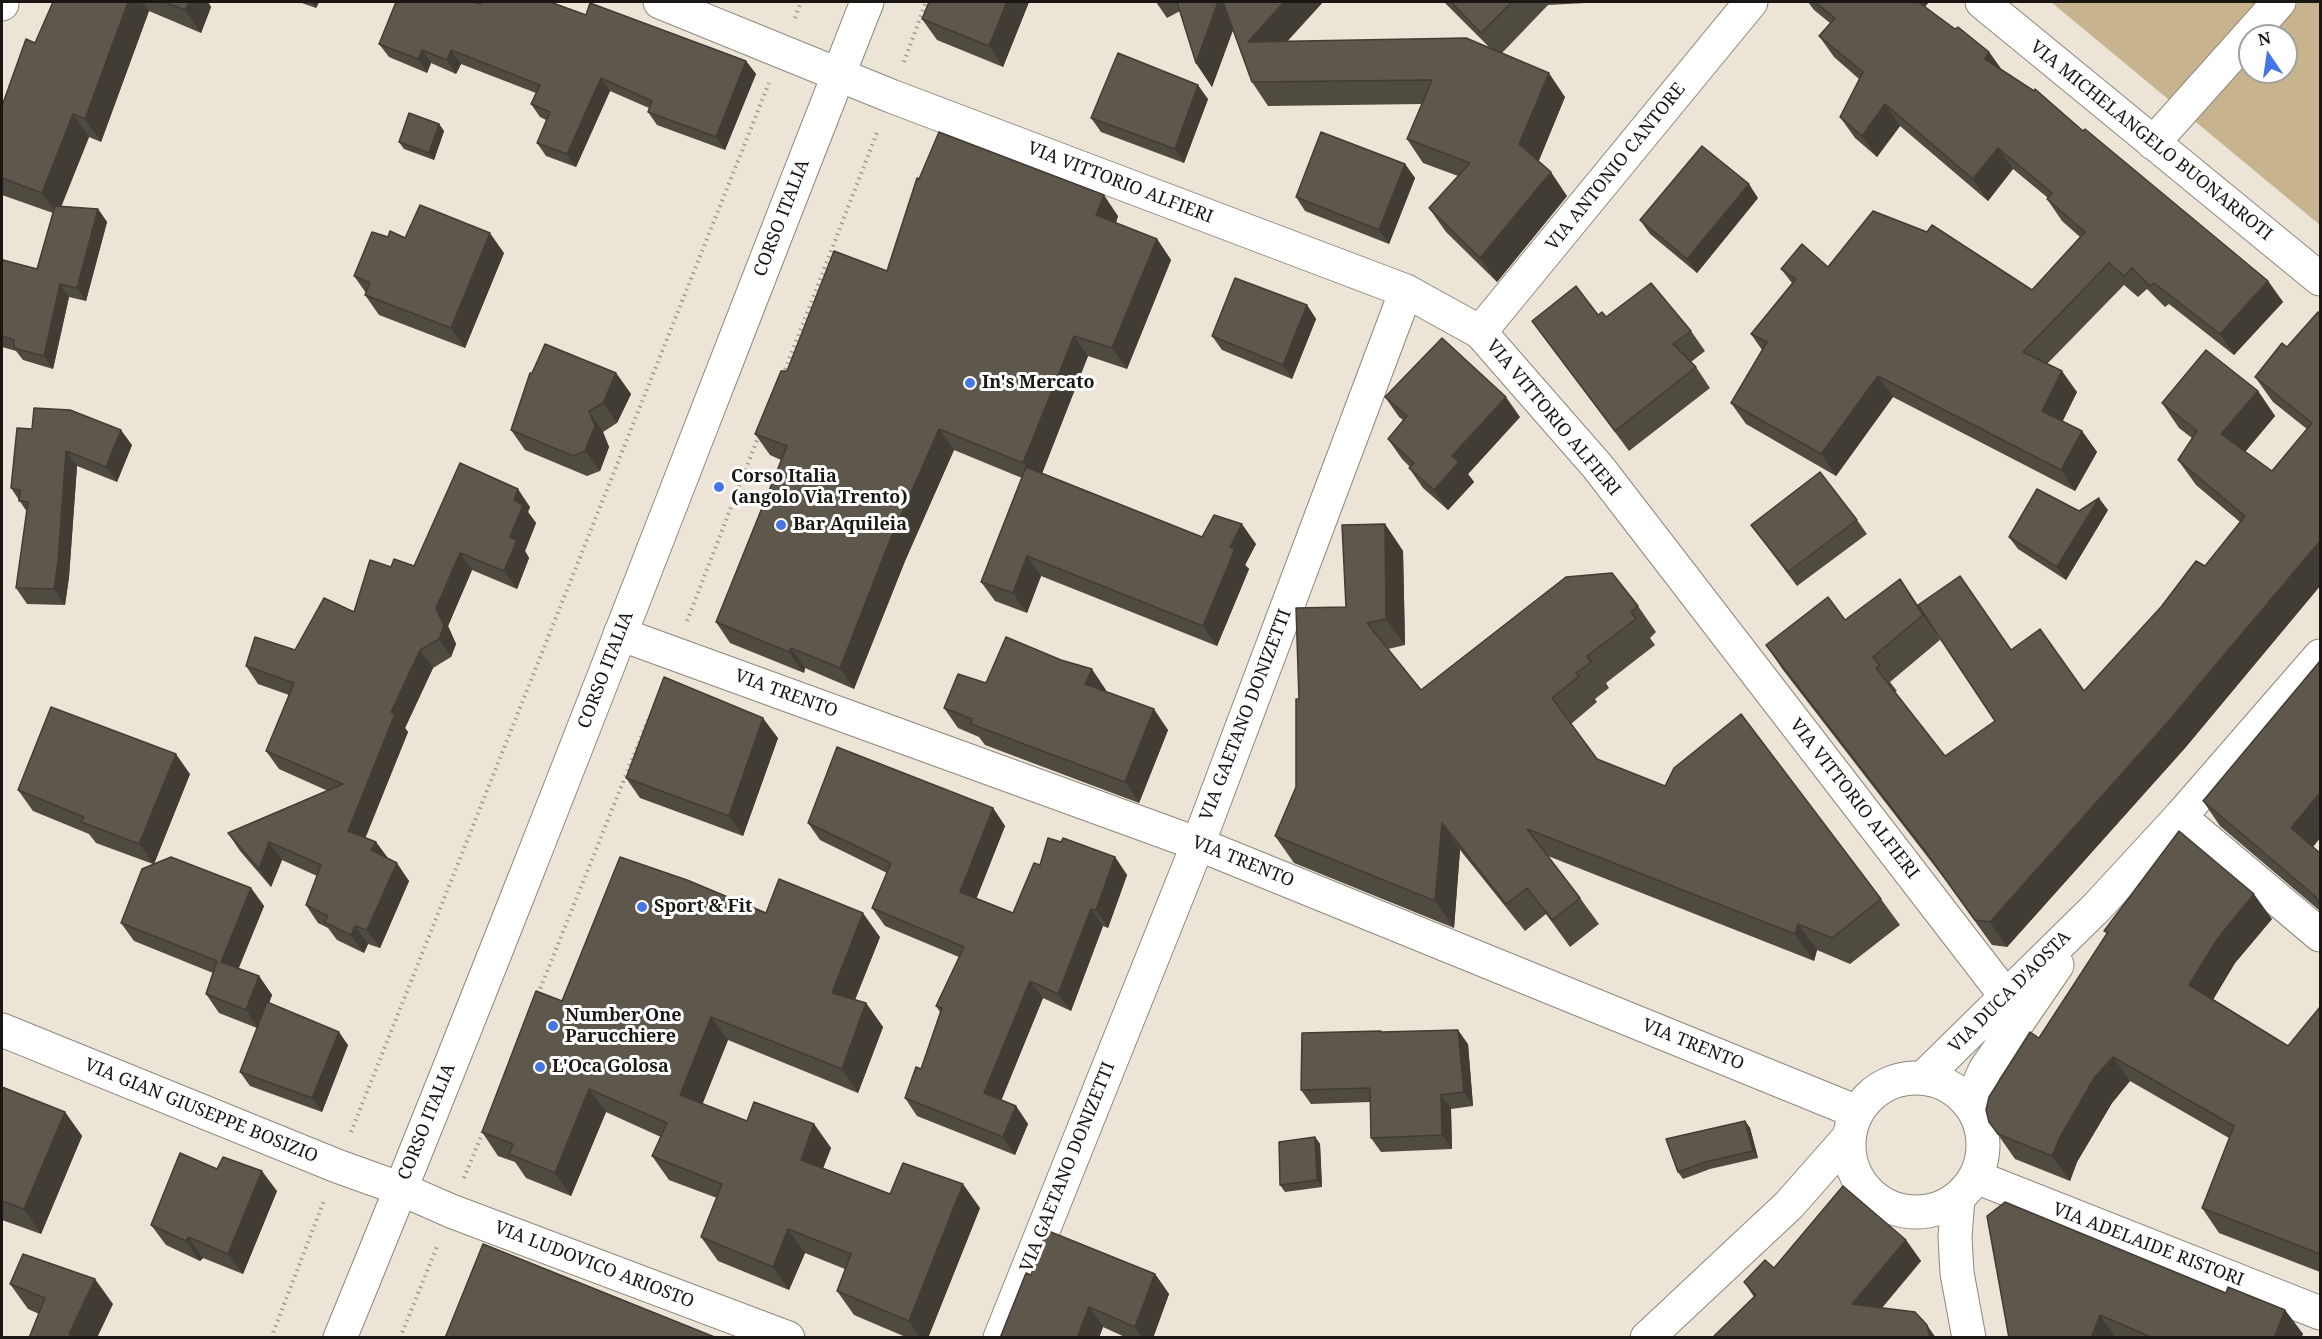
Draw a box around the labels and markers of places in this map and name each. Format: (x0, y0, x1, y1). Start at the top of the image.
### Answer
place label: In's Mercato (982, 372, 1095, 394)
marker: In's Mercato (963, 376, 977, 390)
place label: Corso Italia (angolo Via Trento) (731, 466, 908, 508)
marker: Corso Italia (angolo Via Trento) (712, 480, 726, 494)
place label: Bar Aquileia (793, 514, 907, 536)
marker: Bar Aquileia (774, 518, 788, 532)
place label: Sport & Fit (654, 896, 752, 918)
marker: Sport & Fit (635, 900, 649, 914)
place label: Number One Parucchiere (565, 1005, 681, 1048)
marker: Number One Parucchiere (546, 1019, 560, 1033)
place label: L'Oca Golosa (552, 1056, 669, 1078)
marker: L'Oca Golosa (533, 1060, 547, 1074)

